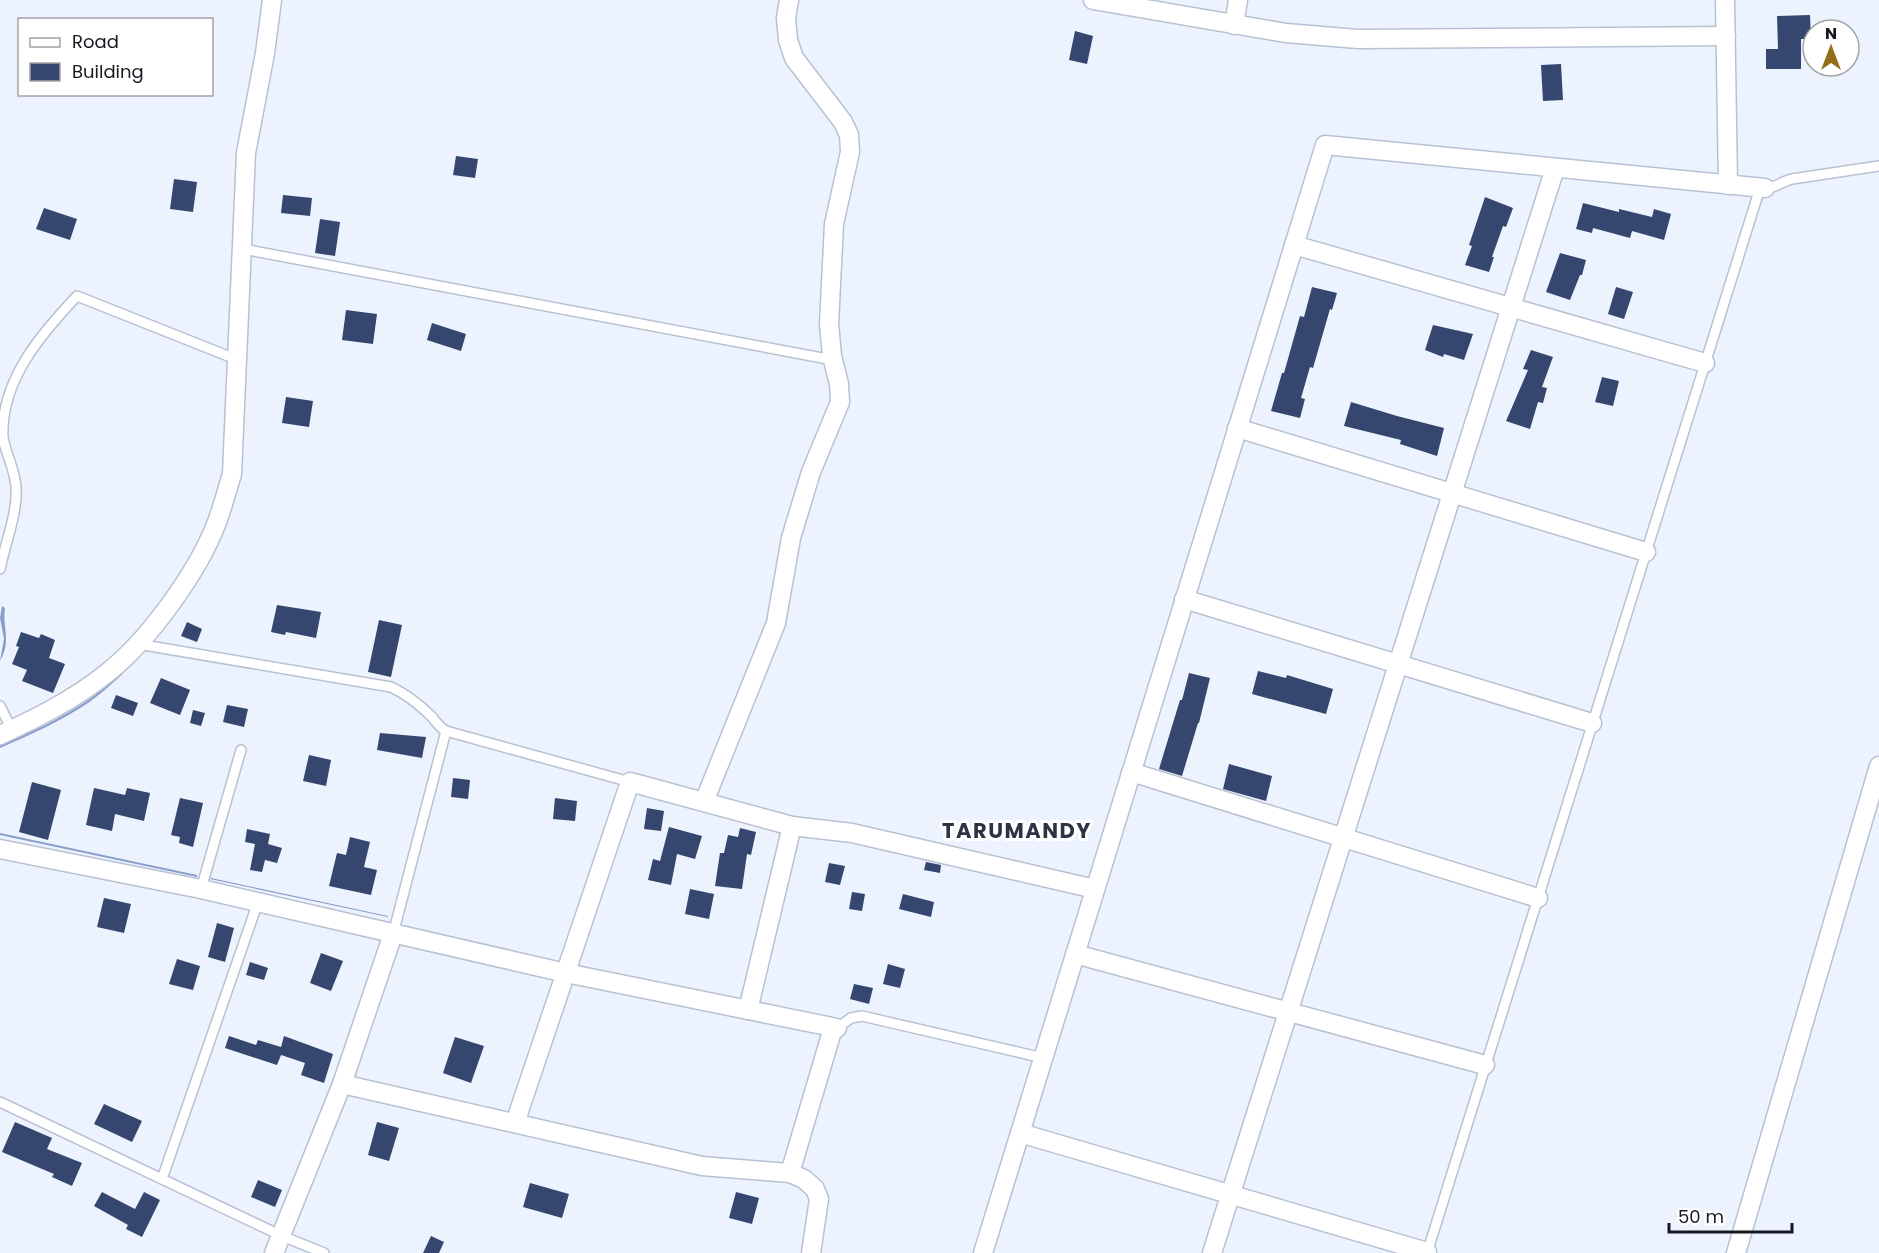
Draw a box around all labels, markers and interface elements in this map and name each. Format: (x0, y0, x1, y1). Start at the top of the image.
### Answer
legend (18, 18, 213, 96)
north arrow (1801, 18, 1861, 78)
text: N (1825, 22, 1837, 45)
text: Road (72, 29, 119, 54)
text: Building (72, 59, 144, 84)
district label: TARUMANDY (942, 816, 1092, 845)
scale bar (1669, 1196, 1792, 1234)
text: 50 m (1678, 1204, 1724, 1229)

